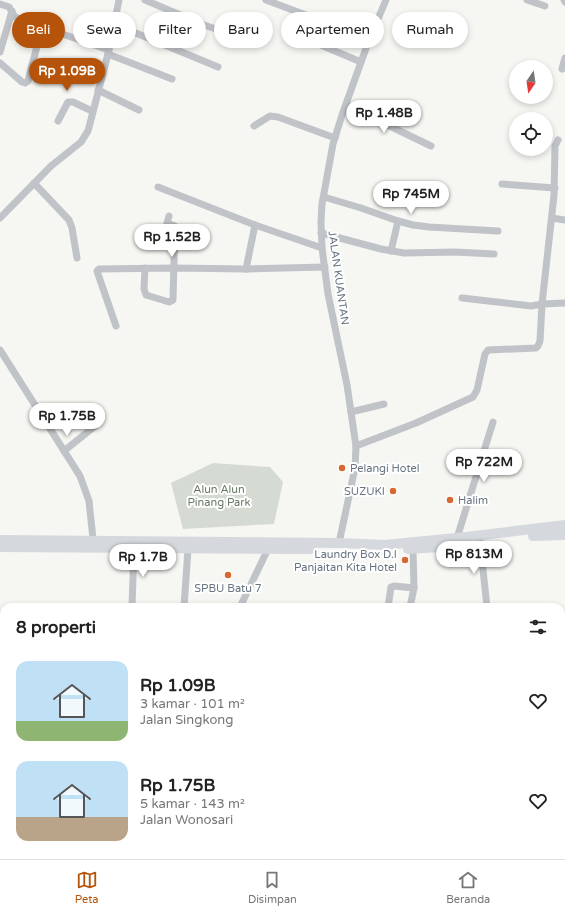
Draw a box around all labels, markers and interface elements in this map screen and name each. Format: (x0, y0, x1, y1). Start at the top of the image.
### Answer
chip: Beli (12, 12, 65, 48)
chip: Sewa (73, 12, 136, 48)
chip: Filter (144, 12, 206, 48)
chip: Baru (214, 12, 273, 48)
chip: Apartemen (281, 12, 384, 48)
chip: Rumah (392, 12, 468, 48)
pin: Rp 1.09B (26, 58, 108, 92)
north arrow (509, 60, 553, 104)
map controls (509, 60, 553, 156)
text: Rp 1.09B (38, 63, 96, 79)
pin: Rp 1.48B (343, 100, 425, 134)
text: Rp 1.48B (355, 105, 413, 121)
button: locate (509, 112, 553, 156)
pin: Rp 745M (374, 181, 448, 215)
text: Rp 745M (382, 186, 440, 202)
pin: Rp 1.52B (131, 224, 213, 258)
text: Rp 1.52B (143, 229, 201, 245)
street label: JALAN KUANTAN (325, 230, 352, 326)
pin: Rp 1.75B (26, 403, 108, 437)
text: Rp 1.75B (38, 408, 96, 424)
pin: Rp 722M (447, 449, 521, 483)
text: Rp 722M (455, 454, 513, 470)
place label: Pelangi Hotel (350, 462, 420, 475)
marker: Pelangi Hotel (337, 463, 347, 473)
park label: Alun Alun Pinang Park (188, 483, 250, 509)
place label: SUZUKI (344, 485, 385, 498)
marker: SUZUKI (388, 486, 398, 496)
place label: Halim (458, 494, 488, 507)
marker: Halim (445, 495, 455, 505)
pin: Rp 813M (437, 541, 511, 575)
pin: Rp 1.7B (106, 544, 180, 578)
text: Rp 813M (445, 546, 503, 562)
place label: Laundry Box D.I Panjaitan Kita Hotel (294, 548, 397, 574)
text: Rp 1.7B (118, 549, 168, 565)
marker: Laundry Box D.I Panjaitan Kita Hotel (400, 555, 410, 565)
marker: SPBU Batu 7 (223, 570, 233, 580)
place label: SPBU Batu 7 (194, 582, 262, 595)
icon: filters (527, 616, 549, 638)
text: 8 properti (16, 617, 96, 638)
text: Rp 1.09B (140, 675, 215, 696)
icon: home (48, 677, 96, 725)
icon: heart (527, 690, 549, 712)
text: 3 kamar · 101 m² (140, 696, 245, 712)
text: Jalan Singkong (140, 712, 233, 728)
text: Rp 1.75B (140, 775, 215, 796)
icon: home (48, 777, 96, 825)
icon: heart (527, 790, 549, 812)
text: 5 kamar · 143 m² (140, 796, 245, 812)
text: Jalan Wonosari (140, 812, 233, 828)
tab: Peta (75, 869, 99, 906)
tab: Disimpan (248, 869, 297, 906)
tab: Beranda (446, 869, 490, 906)

